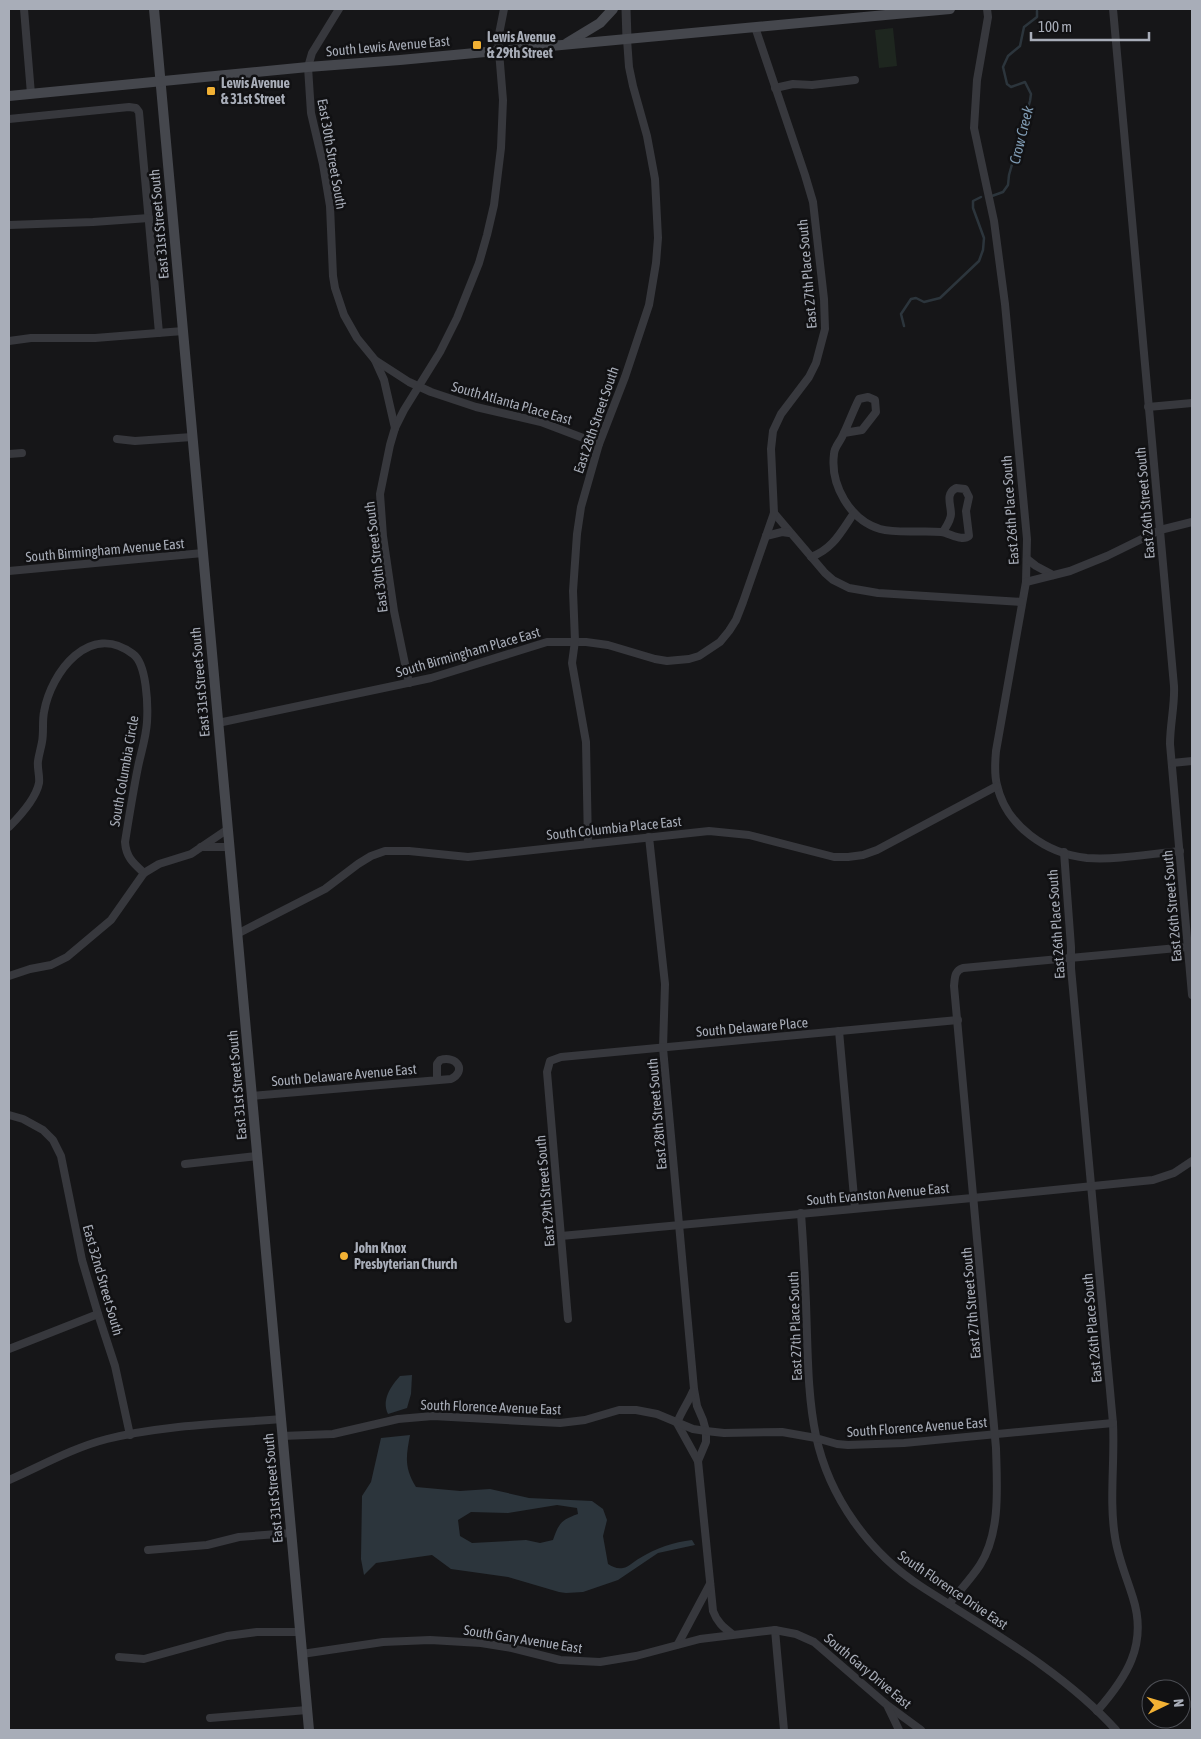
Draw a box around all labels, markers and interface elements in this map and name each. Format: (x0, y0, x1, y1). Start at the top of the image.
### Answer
scale bar (1031, 10, 1148, 42)
text: 100 m (1038, 18, 1072, 35)
place label: Lewis Avenue & 29th Street (487, 29, 556, 61)
street label: South Lewis Avenue East (325, 33, 451, 59)
marker: Lewis Avenue & 29th Street (471, 39, 483, 51)
place label: Lewis Avenue & 31st Street (221, 75, 290, 107)
marker: Lewis Avenue & 31st Street (205, 85, 217, 97)
street label: East 30th Street South (314, 97, 350, 211)
water label: Crow Creek (1006, 104, 1037, 166)
street label: East 31st Street South (146, 168, 172, 280)
street label: East 27th Place South (794, 219, 820, 329)
street label: East 28th Street South (570, 364, 622, 476)
street label: South Atlanta Place East (450, 378, 574, 428)
street label: East 26th Street South (1132, 447, 1158, 559)
street label: East 26th Place South (998, 455, 1022, 565)
street label: East 30th Street South (361, 500, 391, 614)
street label: South Birmingham Avenue East (25, 535, 185, 565)
street label: South Birmingham Place East (394, 624, 542, 680)
street label: East 31st Street South (187, 626, 213, 738)
street label: South Columbia Circle (106, 714, 142, 828)
street label: South Columbia Place East (546, 813, 682, 843)
street label: East 26th Street South (1159, 850, 1185, 962)
street label: East 26th Place South (1044, 869, 1068, 979)
street label: South Delaware Place (695, 1014, 809, 1040)
street label: East 31st Street South (224, 1029, 250, 1141)
street label: East 28th Street South (644, 1058, 670, 1170)
street label: South Delaware Avenue East (271, 1061, 417, 1089)
street label: East 29th Street South (532, 1135, 558, 1247)
street label: South Evanston Avenue East (806, 1180, 950, 1208)
street label: East 32nd Street South (80, 1223, 126, 1337)
place label: John Knox Presbyterian Church (353, 1240, 458, 1272)
street label: East 27th Street South (958, 1247, 984, 1359)
marker: John Knox Presbyterian Church (338, 1250, 350, 1262)
street label: East 27th Place South (785, 1271, 805, 1381)
street label: East 26th Place South (1079, 1273, 1105, 1383)
street label: South Florence Avenue East (420, 1397, 562, 1417)
street label: South Florence Avenue East (846, 1414, 988, 1440)
street label: East 31st Street South (260, 1432, 286, 1544)
street label: South Florence Drive East (895, 1547, 1011, 1633)
street label: South Gary Avenue East (463, 1622, 583, 1656)
street label: South Gary Drive East (821, 1630, 915, 1712)
north arrow (1141, 1679, 1191, 1729)
text: N (1171, 1698, 1187, 1708)

